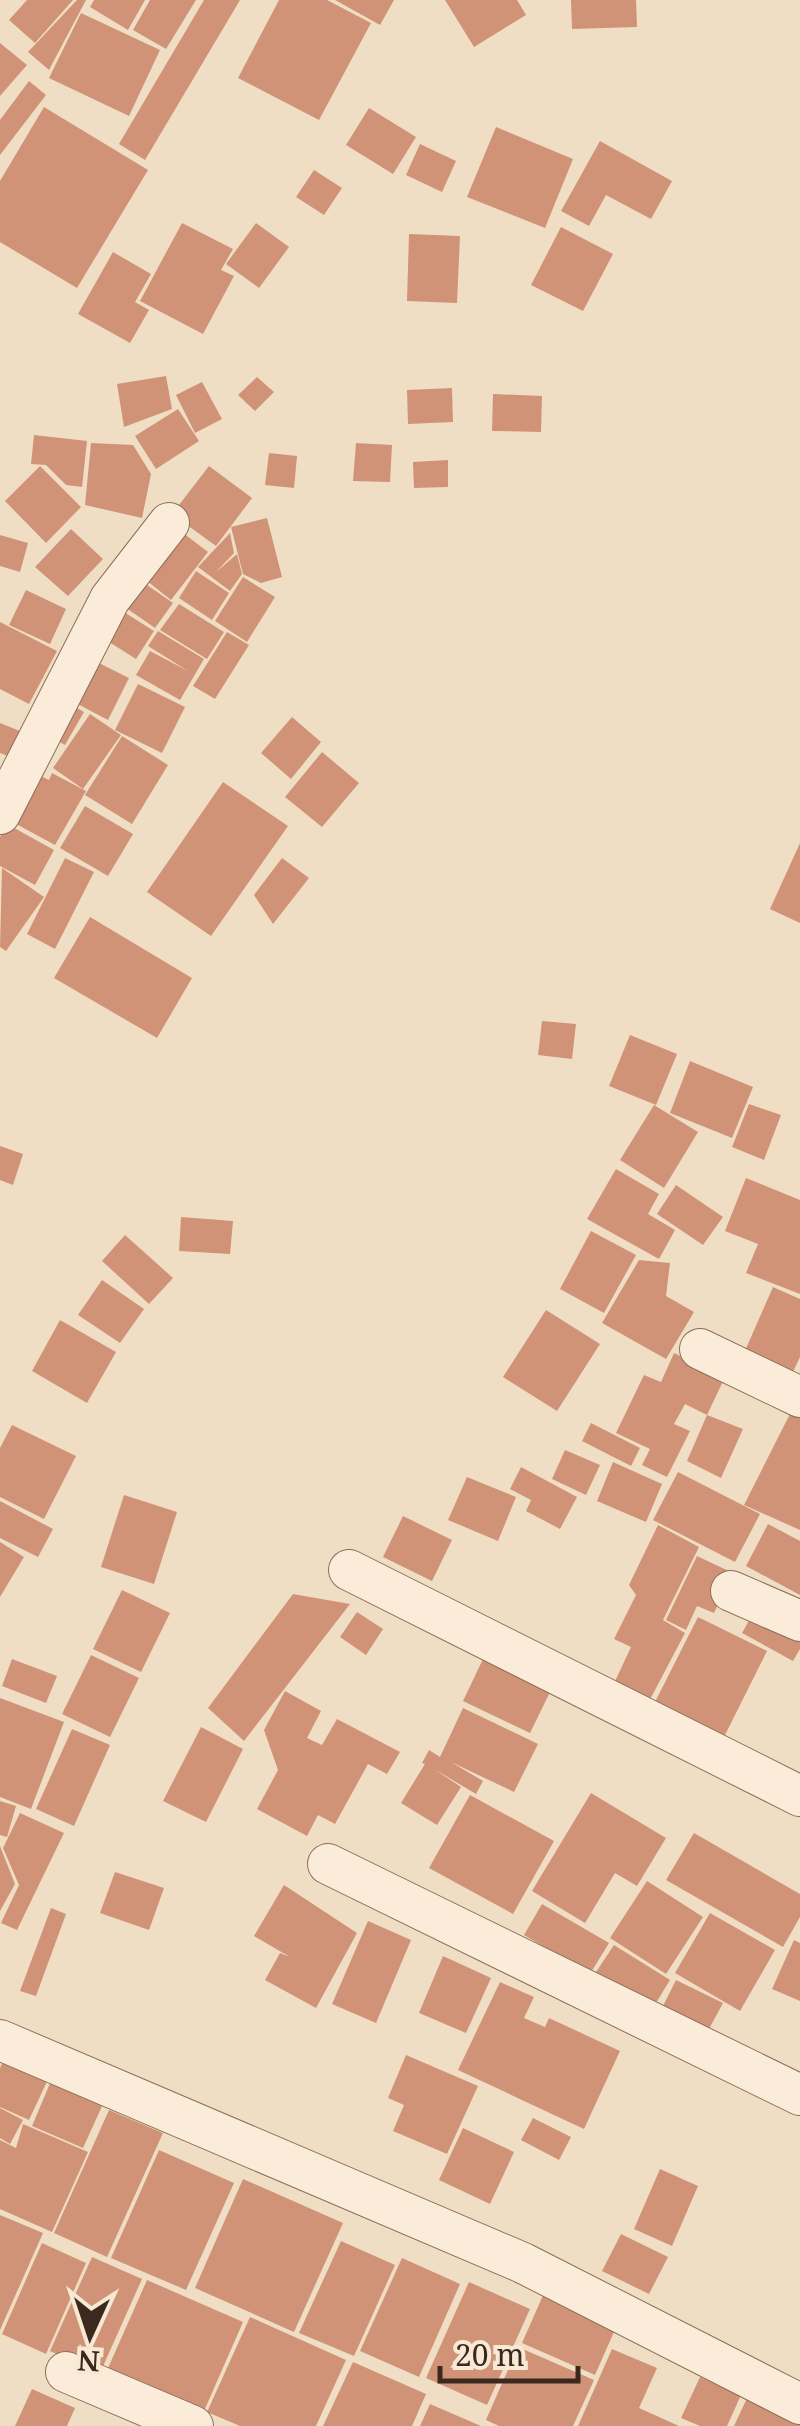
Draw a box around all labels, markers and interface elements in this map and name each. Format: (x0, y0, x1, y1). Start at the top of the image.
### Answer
north arrow (40, 2286, 140, 2386)
scale bar (440, 2321, 578, 2383)
text: 20 m (455, 2334, 525, 2375)
text: N (77, 2342, 101, 2382)

